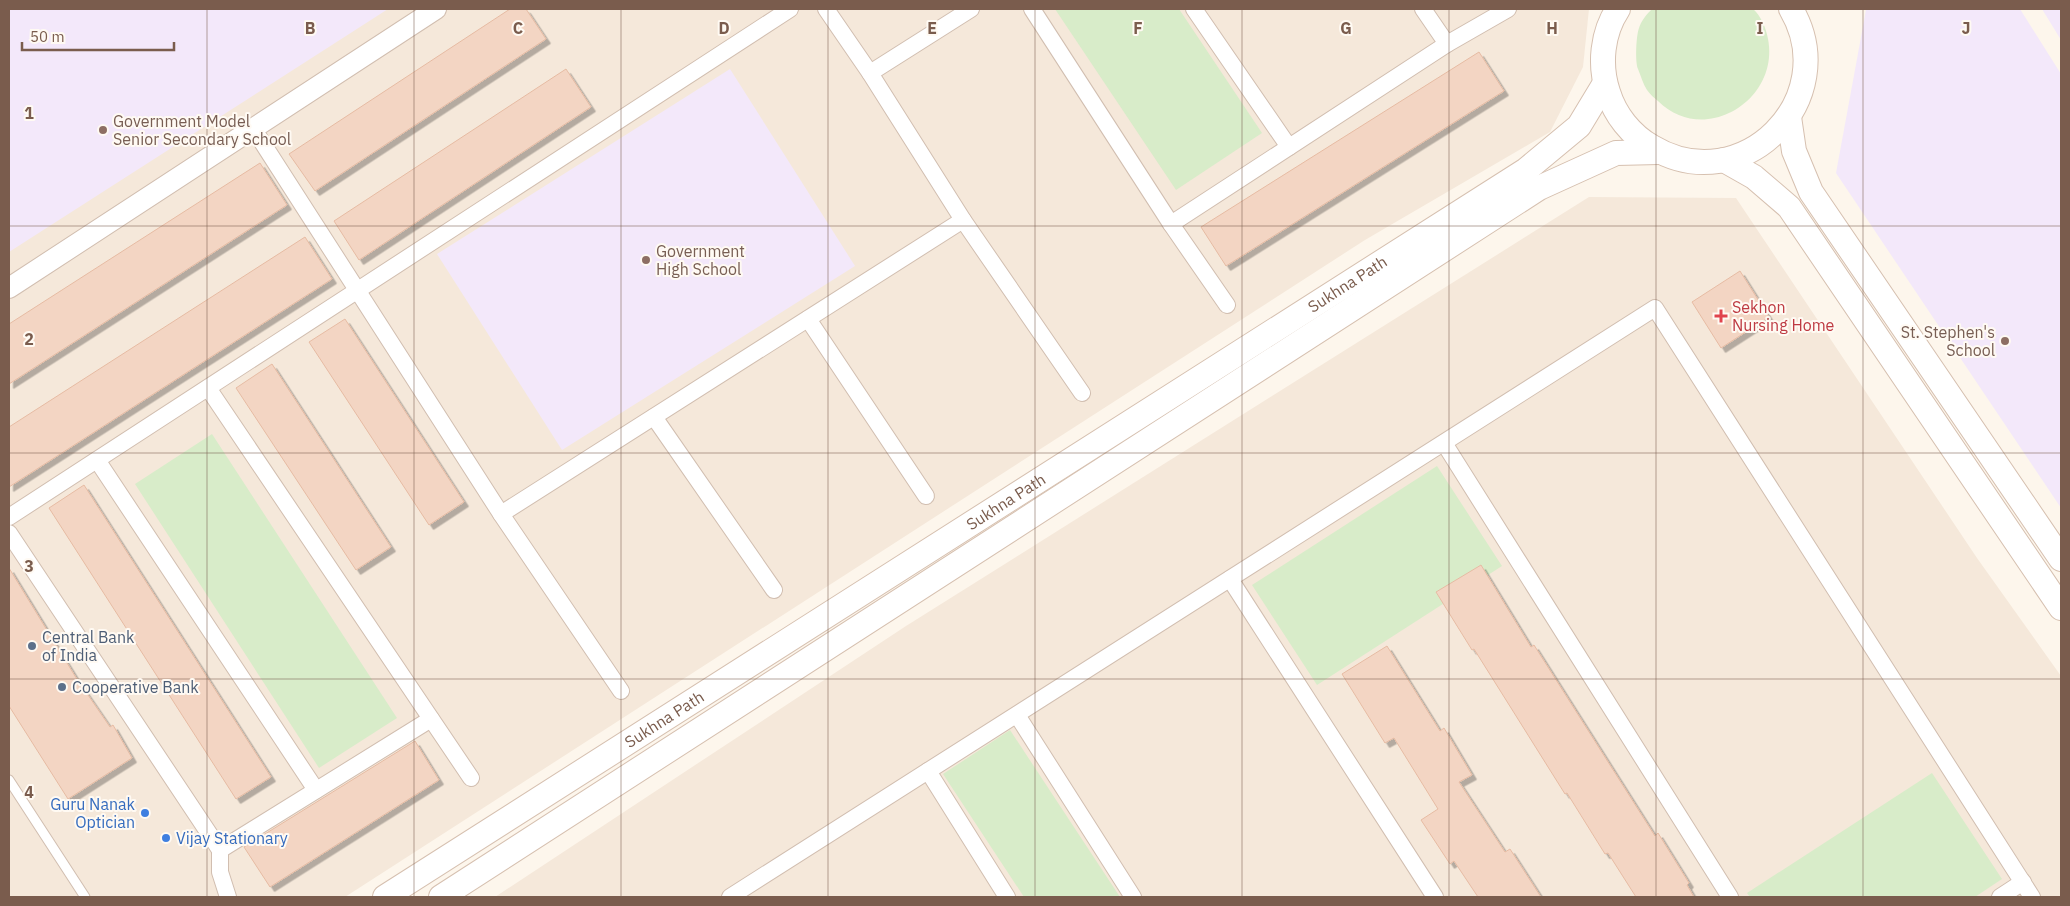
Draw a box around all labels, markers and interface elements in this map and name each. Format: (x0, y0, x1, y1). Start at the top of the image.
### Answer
text: B (305, 18, 316, 38)
text: C (513, 18, 523, 38)
text: D (718, 18, 730, 38)
text: E (927, 18, 937, 38)
text: F (1133, 18, 1143, 38)
text: G (1340, 18, 1352, 38)
text: H (1546, 18, 1558, 38)
text: I (1757, 18, 1764, 38)
text: J (1962, 18, 1970, 38)
scale bar (22, 20, 175, 52)
text: 50 m (30, 27, 65, 46)
text: 1 (24, 103, 34, 123)
place label: Government Model Senior Secondary School (113, 111, 291, 149)
marker: Government Model Senior Secondary School (97, 124, 109, 136)
place label: Government High School (656, 241, 745, 279)
street label: Sukhna Path (1304, 251, 1391, 317)
marker: Government High School (640, 254, 652, 266)
place label: Sekhon Nursing Home (1732, 297, 1835, 335)
marker: Sekhon Nursing Home (1714, 309, 1728, 323)
place label: St. Stephen's School (1901, 322, 1995, 360)
text: 2 (24, 329, 34, 349)
marker: St. Stephen's School (1999, 335, 2011, 347)
street label: Sukhna Path (962, 469, 1049, 534)
text: 3 (24, 556, 34, 576)
place label: Central Bank of India (42, 627, 135, 665)
marker: Central Bank of India (26, 640, 38, 652)
place label: Cooperative Bank (72, 677, 199, 697)
marker: Cooperative Bank (56, 681, 68, 693)
street label: Sukhna Path (621, 686, 708, 752)
text: 4 (24, 782, 34, 802)
place label: Guru Nanak Optician (50, 794, 136, 832)
marker: Guru Nanak Optician (139, 807, 151, 819)
place label: Vijay Stationary (176, 828, 288, 848)
marker: Vijay Stationary (160, 832, 172, 844)

